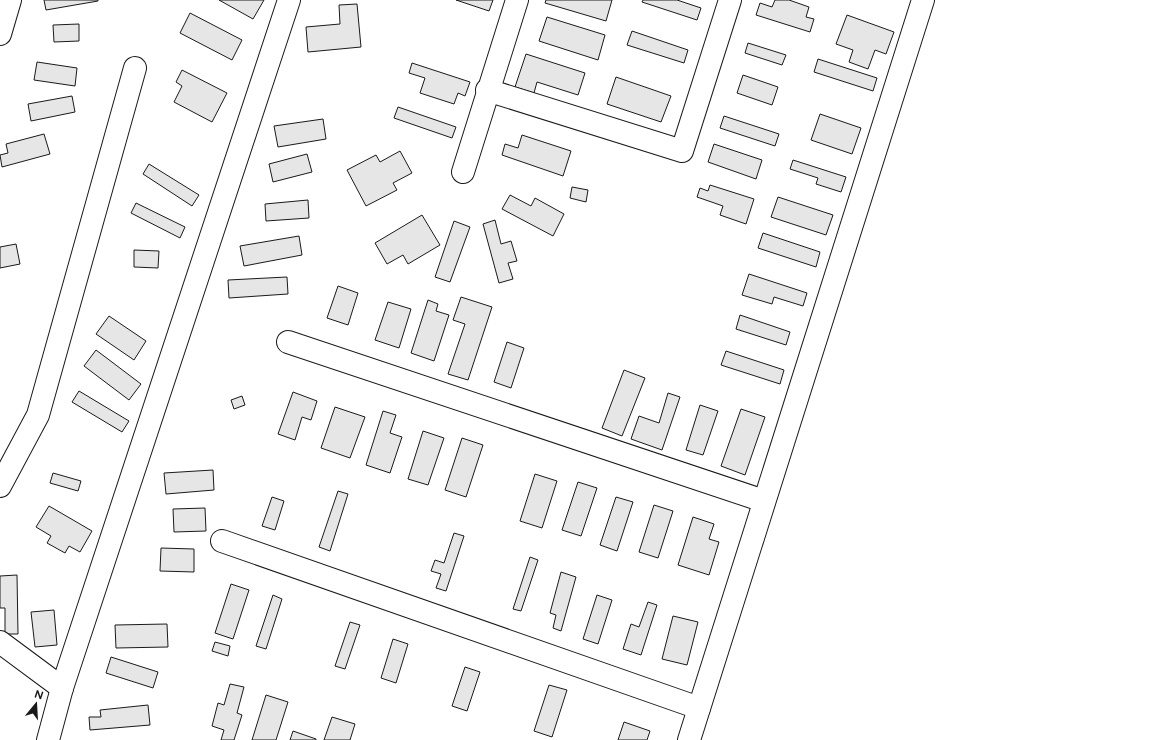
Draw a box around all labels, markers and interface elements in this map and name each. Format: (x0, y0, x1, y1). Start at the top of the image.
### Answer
north arrow (16, 684, 56, 724)
text: N (33, 687, 45, 702)

